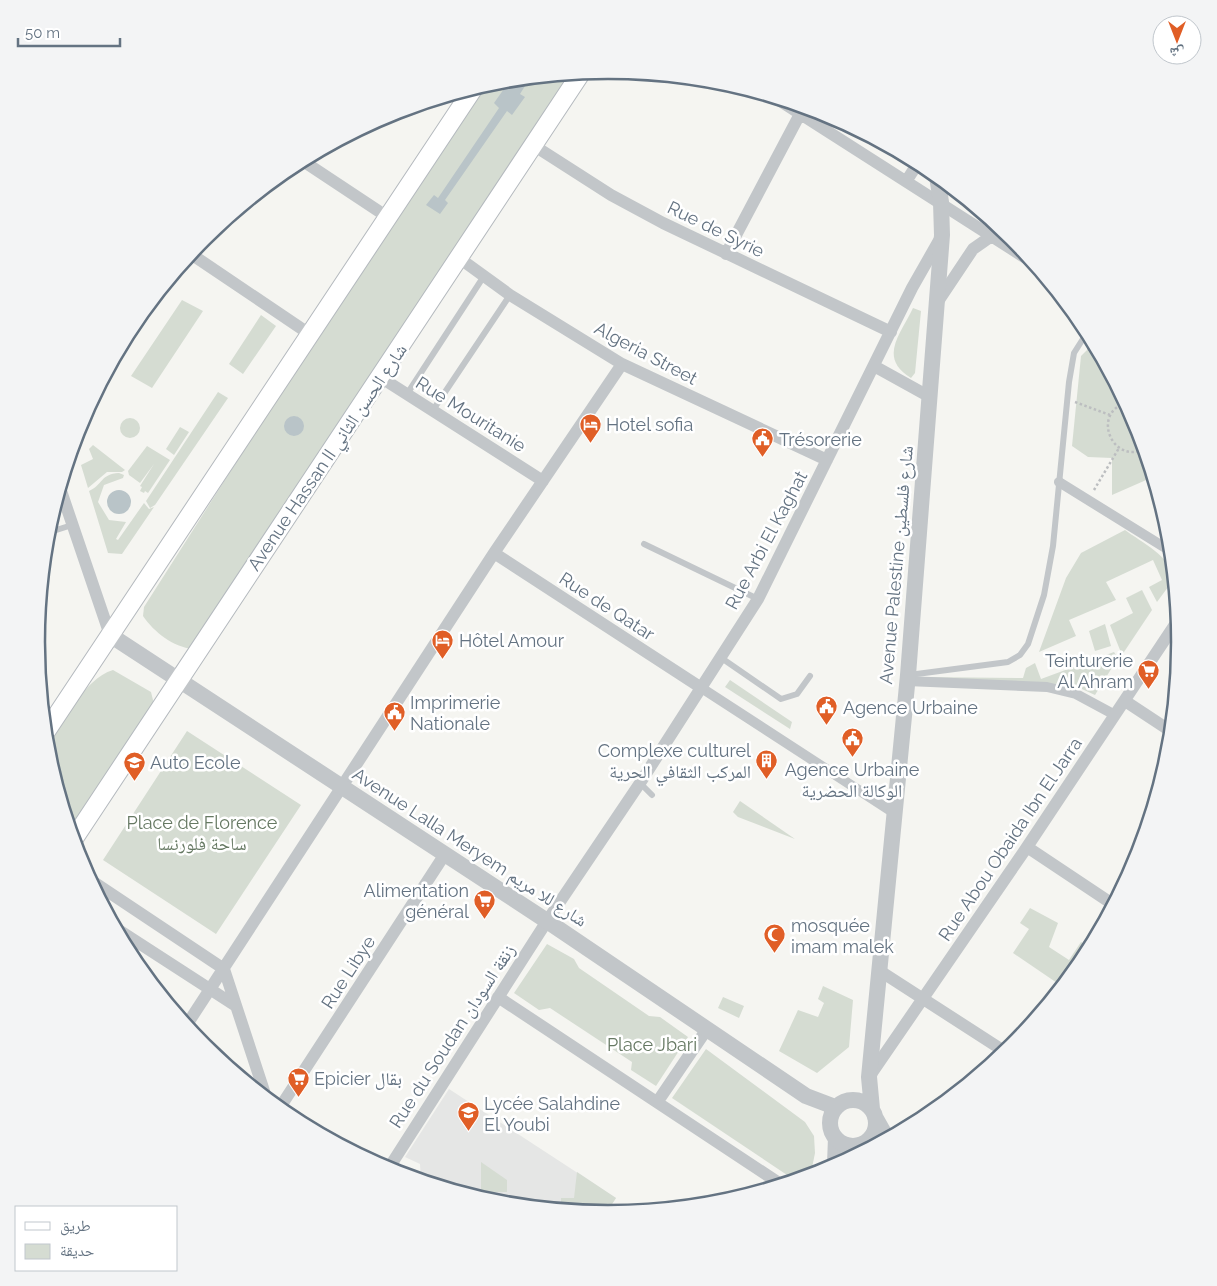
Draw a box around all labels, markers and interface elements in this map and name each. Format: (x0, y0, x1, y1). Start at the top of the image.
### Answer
scale bar (18, 15, 120, 47)
north arrow (1152, 15, 1202, 65)
text: 50 m (25, 24, 60, 42)
text: ش (1169, 44, 1184, 61)
street label: Rue de Syrie (664, 197, 768, 262)
street label: Algeria Street (591, 317, 701, 389)
street label: Avenue Hassan II شارع الحسن الثاني (243, 340, 415, 577)
street label: Rue Mouritanie (412, 372, 530, 456)
hotel icon: Hotel sofia (578, 412, 602, 443)
place label: Hotel sofia (606, 414, 693, 435)
public building icon: Trésorerie (751, 427, 775, 458)
place label: Trésorerie (779, 429, 862, 450)
street label: Avenue Palestine شارع فلسطين (875, 445, 918, 685)
street label: Rue Arbi El Kaghat (721, 467, 811, 613)
street label: Rue de Qatar (556, 567, 659, 645)
hotel icon: Hôtel Amour (431, 628, 455, 659)
place label: Hôtel Amour (459, 630, 565, 651)
place label: Teinturerie Al Ahram (1045, 650, 1133, 692)
supermarket icon: Teinturerie Al Ahram (1137, 658, 1161, 689)
place label: Imprimerie Nationale (410, 692, 501, 734)
public building icon: Agence Urbaine (815, 695, 839, 726)
place label: Agence Urbaine (843, 697, 978, 718)
public building icon: Imprimerie Nationale (382, 700, 406, 731)
public building icon: Agence Urbaine الوكالة الحضرية (840, 727, 864, 758)
street label: Rue Abou Obaida Ibn El Jarra (934, 733, 1086, 945)
place label: Complexe culturel المركب الثقافي الحرية (598, 740, 751, 786)
building icon: Complexe culturel المركب الثقافي الحرية (755, 748, 779, 779)
school or university icon: Auto Ecole (122, 750, 146, 781)
place label: Auto Ecole (150, 752, 241, 773)
place label: Agence Urbaine الوكالة الحضرية (785, 759, 920, 801)
street label: Avenue Lalla Meryem شارع للا مريم (348, 763, 591, 932)
park label: Place de Florence ساحة فلورنسا (127, 812, 278, 854)
place label: Alimentation général (364, 880, 469, 922)
supermarket icon: Alimentation général (473, 888, 497, 919)
place label: mosquée imam malek (791, 915, 894, 957)
mosque icon: mosquée imam malek (763, 923, 787, 954)
street label: Rue Libye (317, 931, 380, 1012)
street label: Rue du Soudan زنقة السودان (385, 940, 520, 1132)
park label: Place Jbari (607, 1034, 697, 1055)
supermarket icon: Epicier بقال (286, 1066, 310, 1097)
place label: Epicier بقال (314, 1068, 402, 1090)
place label: Lycée Salahdine El Youbi (484, 1093, 621, 1135)
school or university icon: Lycée Salahdine El Youbi (456, 1101, 480, 1132)
legend (15, 1206, 178, 1271)
text: طريق (60, 1217, 91, 1236)
text: حديقة (60, 1242, 95, 1260)

